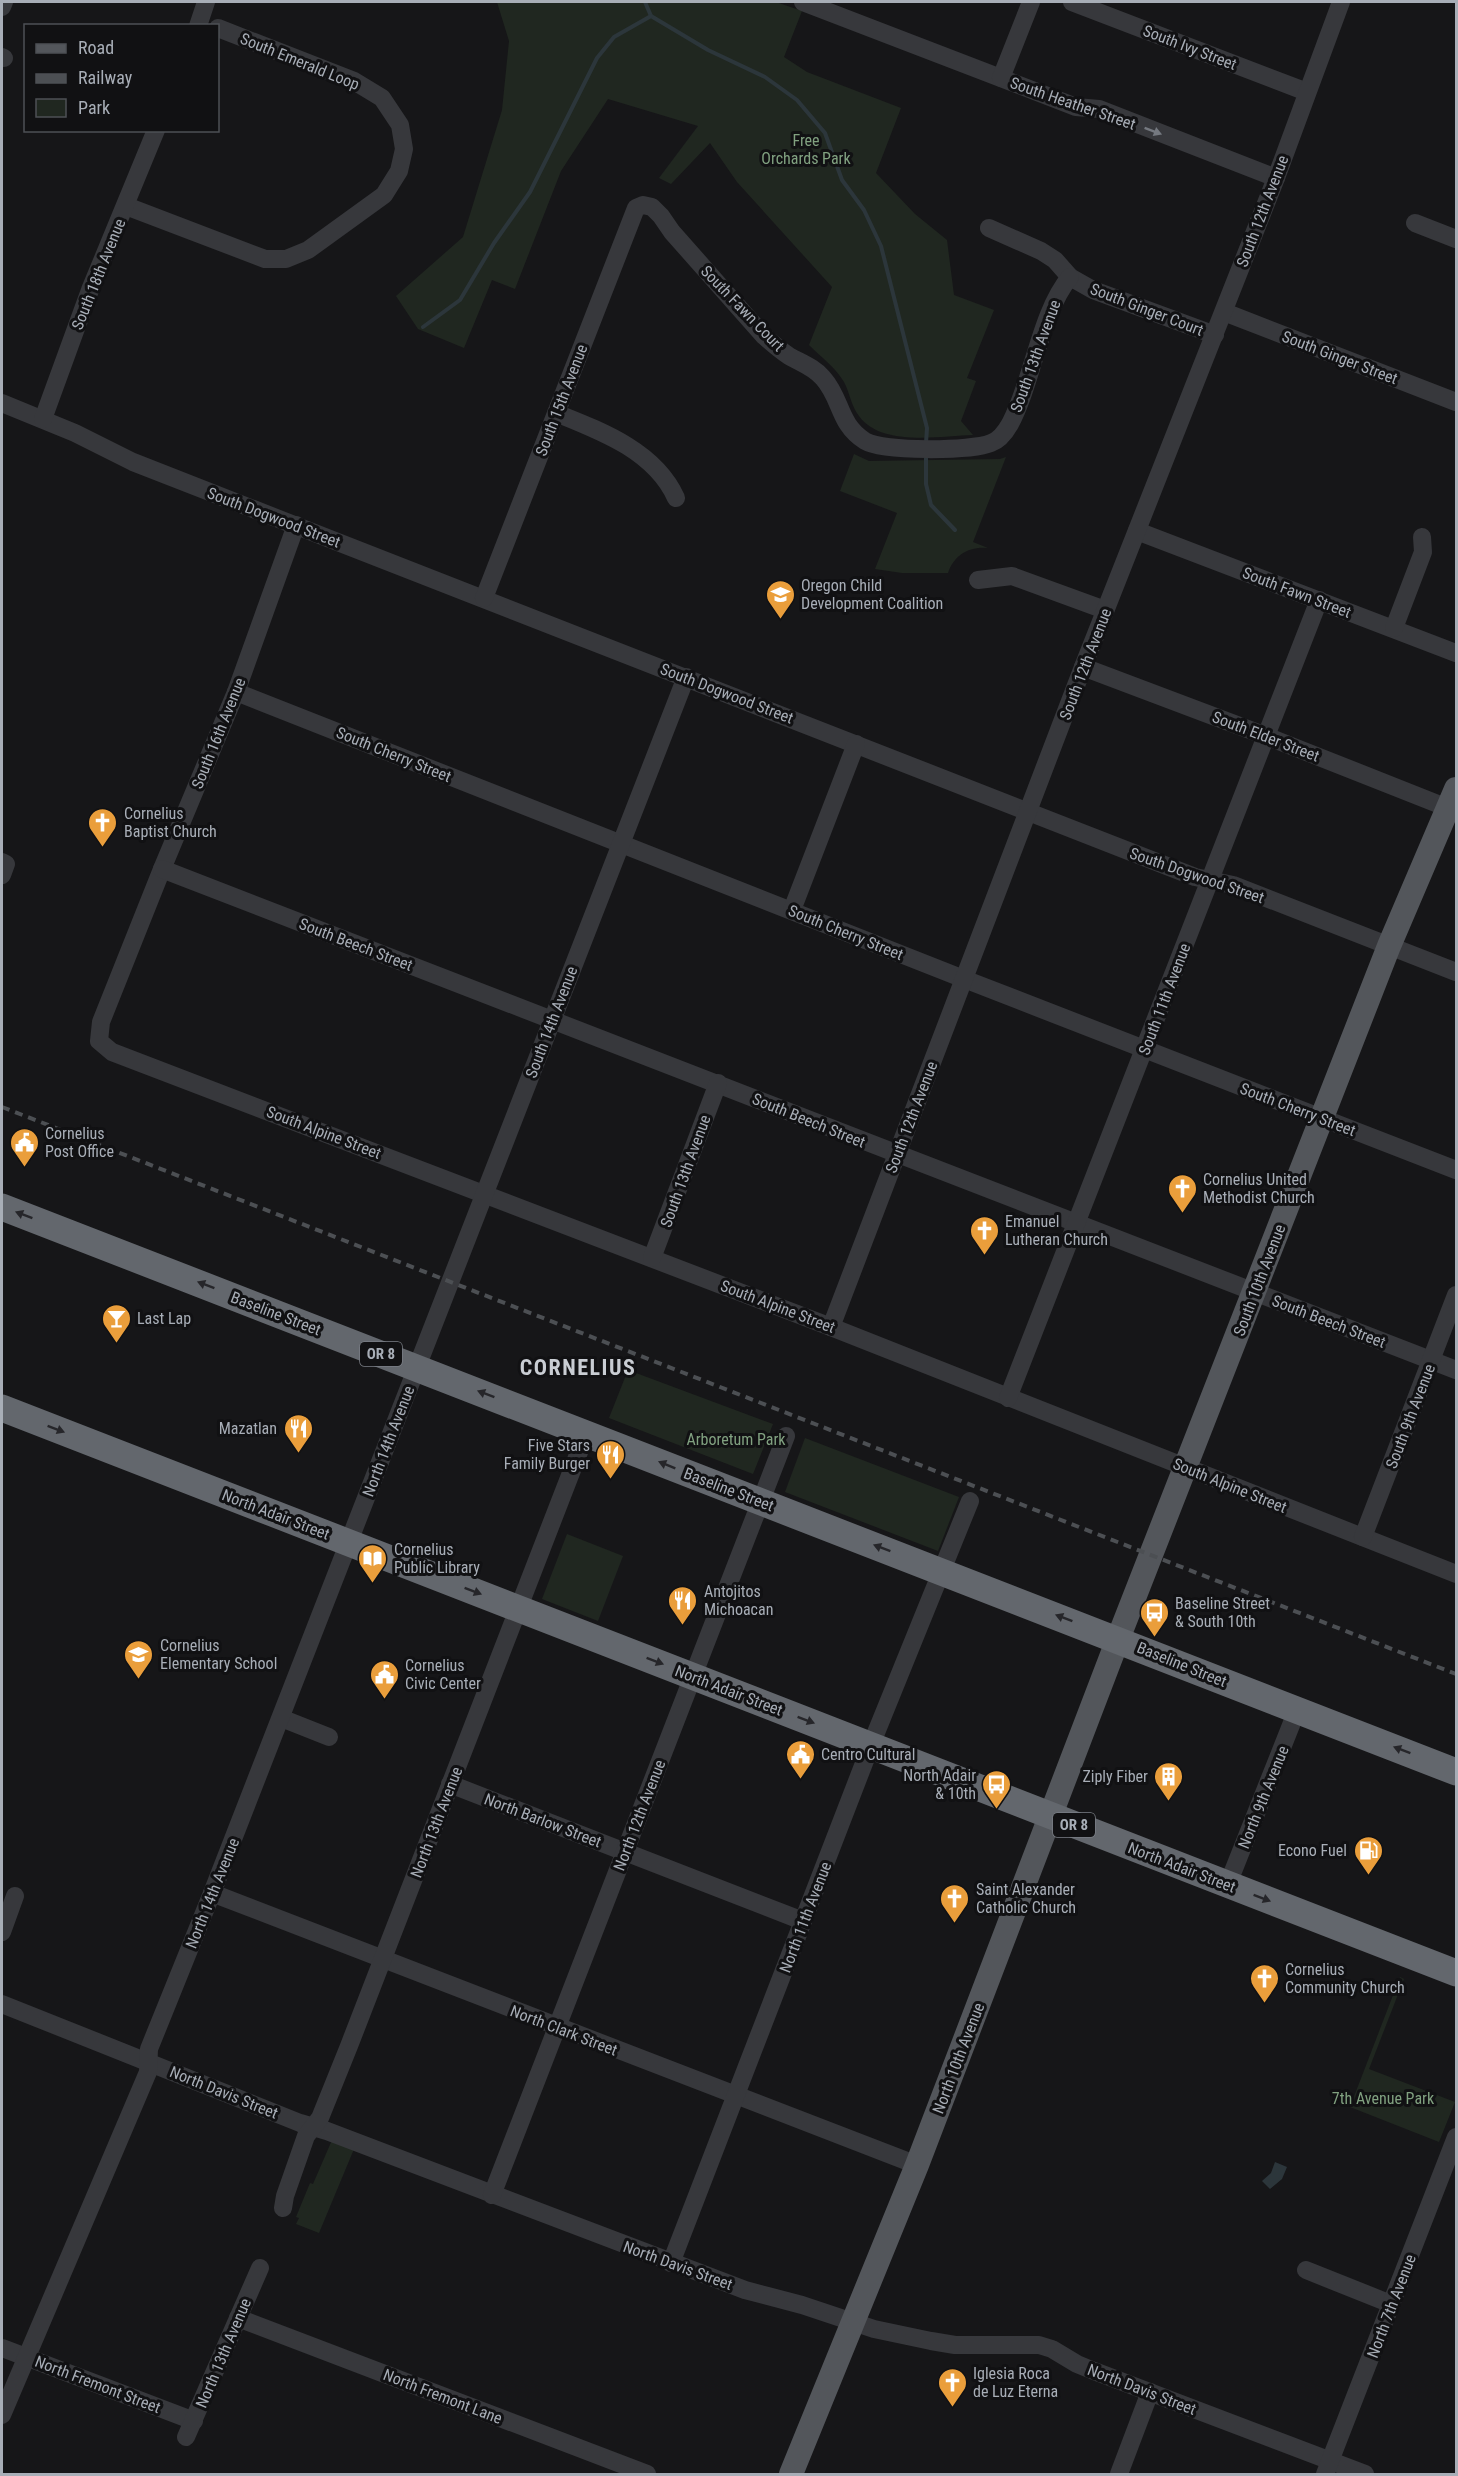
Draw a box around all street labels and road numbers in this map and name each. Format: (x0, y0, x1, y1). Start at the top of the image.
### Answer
street label: South Ivy Street (1140, 21, 1240, 74)
street label: South Emerald Loop (237, 29, 362, 94)
street label: South Heather Street (1008, 73, 1138, 134)
street label: South 12th Avenue (1232, 153, 1293, 270)
street label: South 18th Avenue (68, 216, 129, 333)
street label: South Fawn Court (697, 261, 789, 355)
street label: South Ginger Court (1087, 279, 1206, 340)
street label: South 13th Avenue (1006, 297, 1065, 415)
street label: South Ginger Street (1279, 327, 1401, 388)
street label: South 15th Avenue (531, 342, 592, 459)
street label: South Dogwood Street (205, 483, 343, 552)
street label: South Fawn Street (1240, 563, 1354, 622)
street label: South 12th Avenue (1055, 606, 1116, 723)
street label: South Dogwood Street (658, 659, 796, 728)
street label: South 16th Avenue (188, 675, 249, 792)
street label: South Elder Street (1210, 707, 1322, 766)
street label: South Cherry Street (334, 723, 454, 786)
street label: South Dogwood Street (1127, 844, 1267, 907)
street label: South Cherry Street (786, 901, 906, 964)
street label: South Beech Street (296, 914, 416, 975)
street label: South 11th Avenue (1134, 941, 1195, 1058)
street label: South 14th Avenue (521, 964, 582, 1081)
street label: South 12th Avenue (881, 1059, 942, 1176)
street label: South Cherry Street (1237, 1079, 1359, 1140)
street label: South Beech Street (750, 1089, 868, 1152)
street label: South Alpine Street (264, 1102, 384, 1163)
street label: South 13th Avenue (656, 1112, 715, 1230)
street label: South 10th Avenue (1229, 1222, 1290, 1339)
street label: South Alpine Street (718, 1276, 838, 1337)
street label: Baseline Street (228, 1288, 324, 1339)
street label: South Beech Street (1269, 1291, 1389, 1352)
road number: OR 8 (360, 1342, 402, 1366)
street label: South 9th Avenue (1382, 1361, 1439, 1471)
street label: North 14th Avenue (359, 1383, 418, 1499)
street label: South Alpine Street (1170, 1454, 1290, 1517)
street label: Baseline Street (681, 1464, 777, 1515)
street label: North Adair Street (219, 1485, 333, 1544)
street label: Baseline Street (1134, 1638, 1230, 1691)
street label: North Adair Street (672, 1661, 786, 1720)
street label: North 9th Avenue (1234, 1743, 1293, 1851)
street label: North 12th Avenue (610, 1757, 669, 1873)
street label: North 13th Avenue (407, 1764, 466, 1880)
street label: North Barlow Street (482, 1789, 604, 1852)
road number: OR 8 (1053, 1813, 1095, 1837)
street label: North 14th Avenue (182, 1835, 243, 1951)
street label: North Adair Street (1125, 1838, 1239, 1897)
street label: North 11th Avenue (776, 1859, 835, 1975)
street label: North 10th Avenue (929, 2000, 988, 2116)
street label: North Clark Street (508, 2001, 620, 2060)
street label: North Davis Street (167, 2062, 281, 2123)
street label: North Davis Street (621, 2237, 735, 2294)
street label: North 7th Avenue (1363, 2252, 1420, 2361)
street label: North 13th Avenue (192, 2295, 255, 2411)
street label: North Fremont Street (32, 2352, 163, 2417)
street label: North Davis Street (1085, 2360, 1199, 2419)
street label: North Fremont Lane (381, 2365, 505, 2428)

